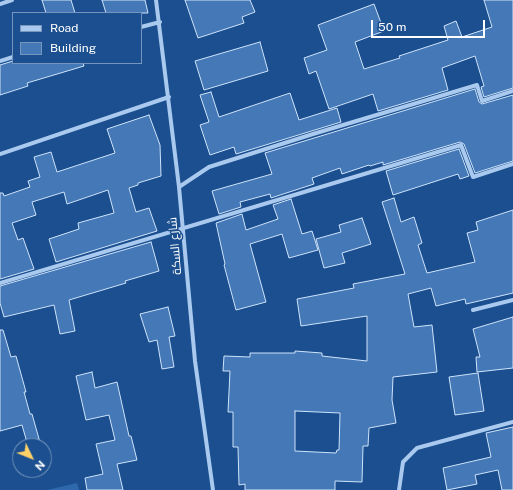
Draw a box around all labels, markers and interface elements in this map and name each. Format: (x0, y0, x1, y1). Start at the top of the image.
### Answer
legend (12, 12, 142, 64)
scale bar (373, 12, 487, 38)
text: 50 m (378, 20, 406, 34)
text: Road (50, 21, 78, 35)
text: Building (50, 41, 96, 55)
street label: شارع السكة (165, 217, 185, 275)
north arrow (12, 438, 52, 478)
text: N (33, 458, 47, 473)

